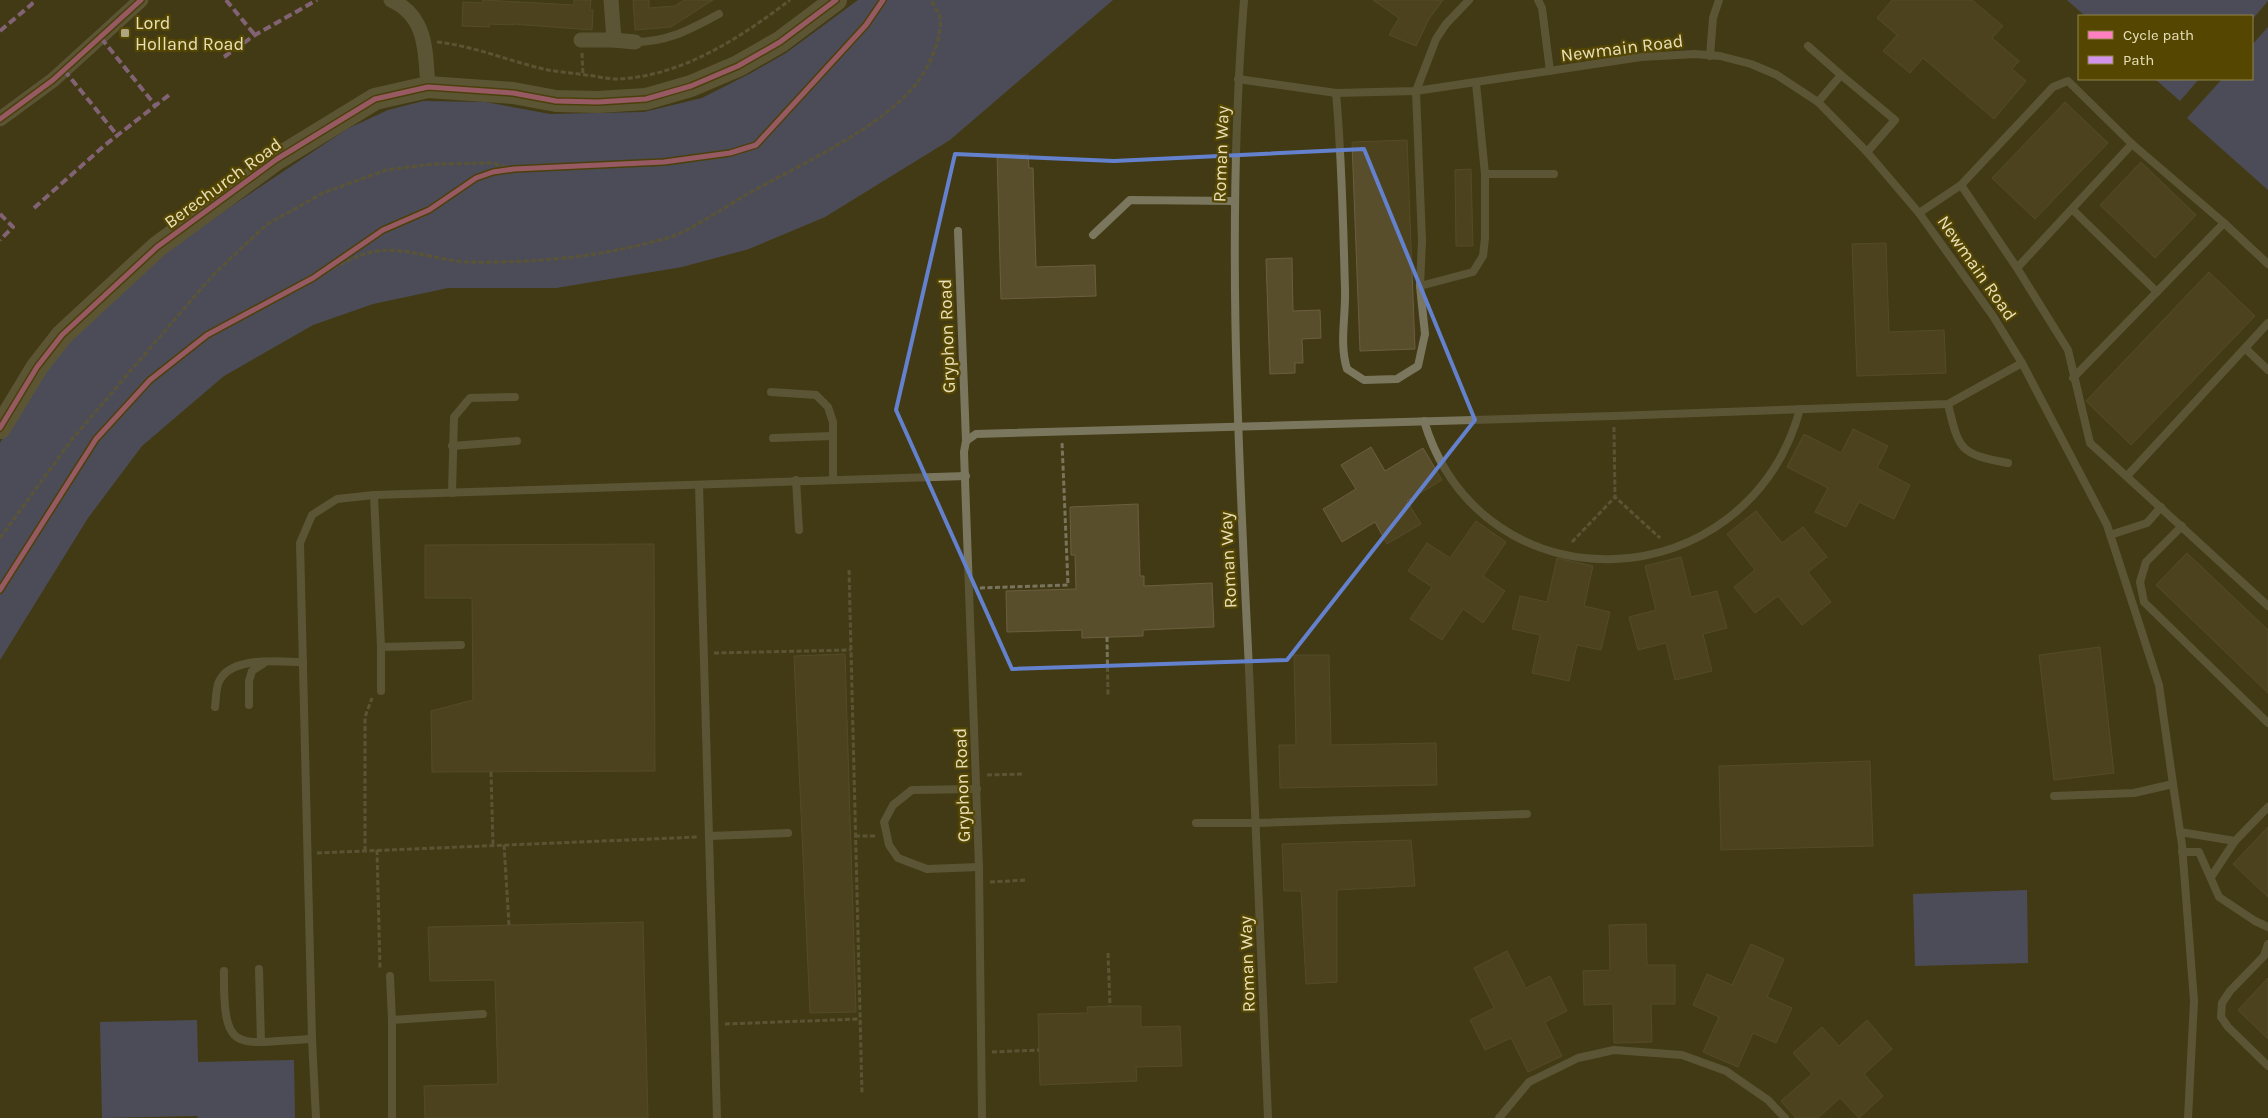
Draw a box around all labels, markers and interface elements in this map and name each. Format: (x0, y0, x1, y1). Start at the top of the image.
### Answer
place label: Lord Holland Road (135, 12, 244, 55)
legend (2078, 15, 2253, 80)
text: Cycle path (2123, 26, 2194, 44)
marker: Lord Holland Road (119, 27, 131, 39)
street label: Newmain Road (1559, 30, 1685, 66)
text: Path (2123, 51, 2154, 69)
street label: Roman Way (1208, 105, 1234, 203)
street label: Berechurch Road (160, 133, 286, 233)
street label: Newmain Road (1933, 211, 2021, 325)
street label: Gryphon Road (934, 279, 960, 393)
street label: Roman Way (1214, 511, 1242, 609)
street label: Gryphon Road (949, 728, 975, 842)
street label: Roman Way (1234, 915, 1260, 1013)

